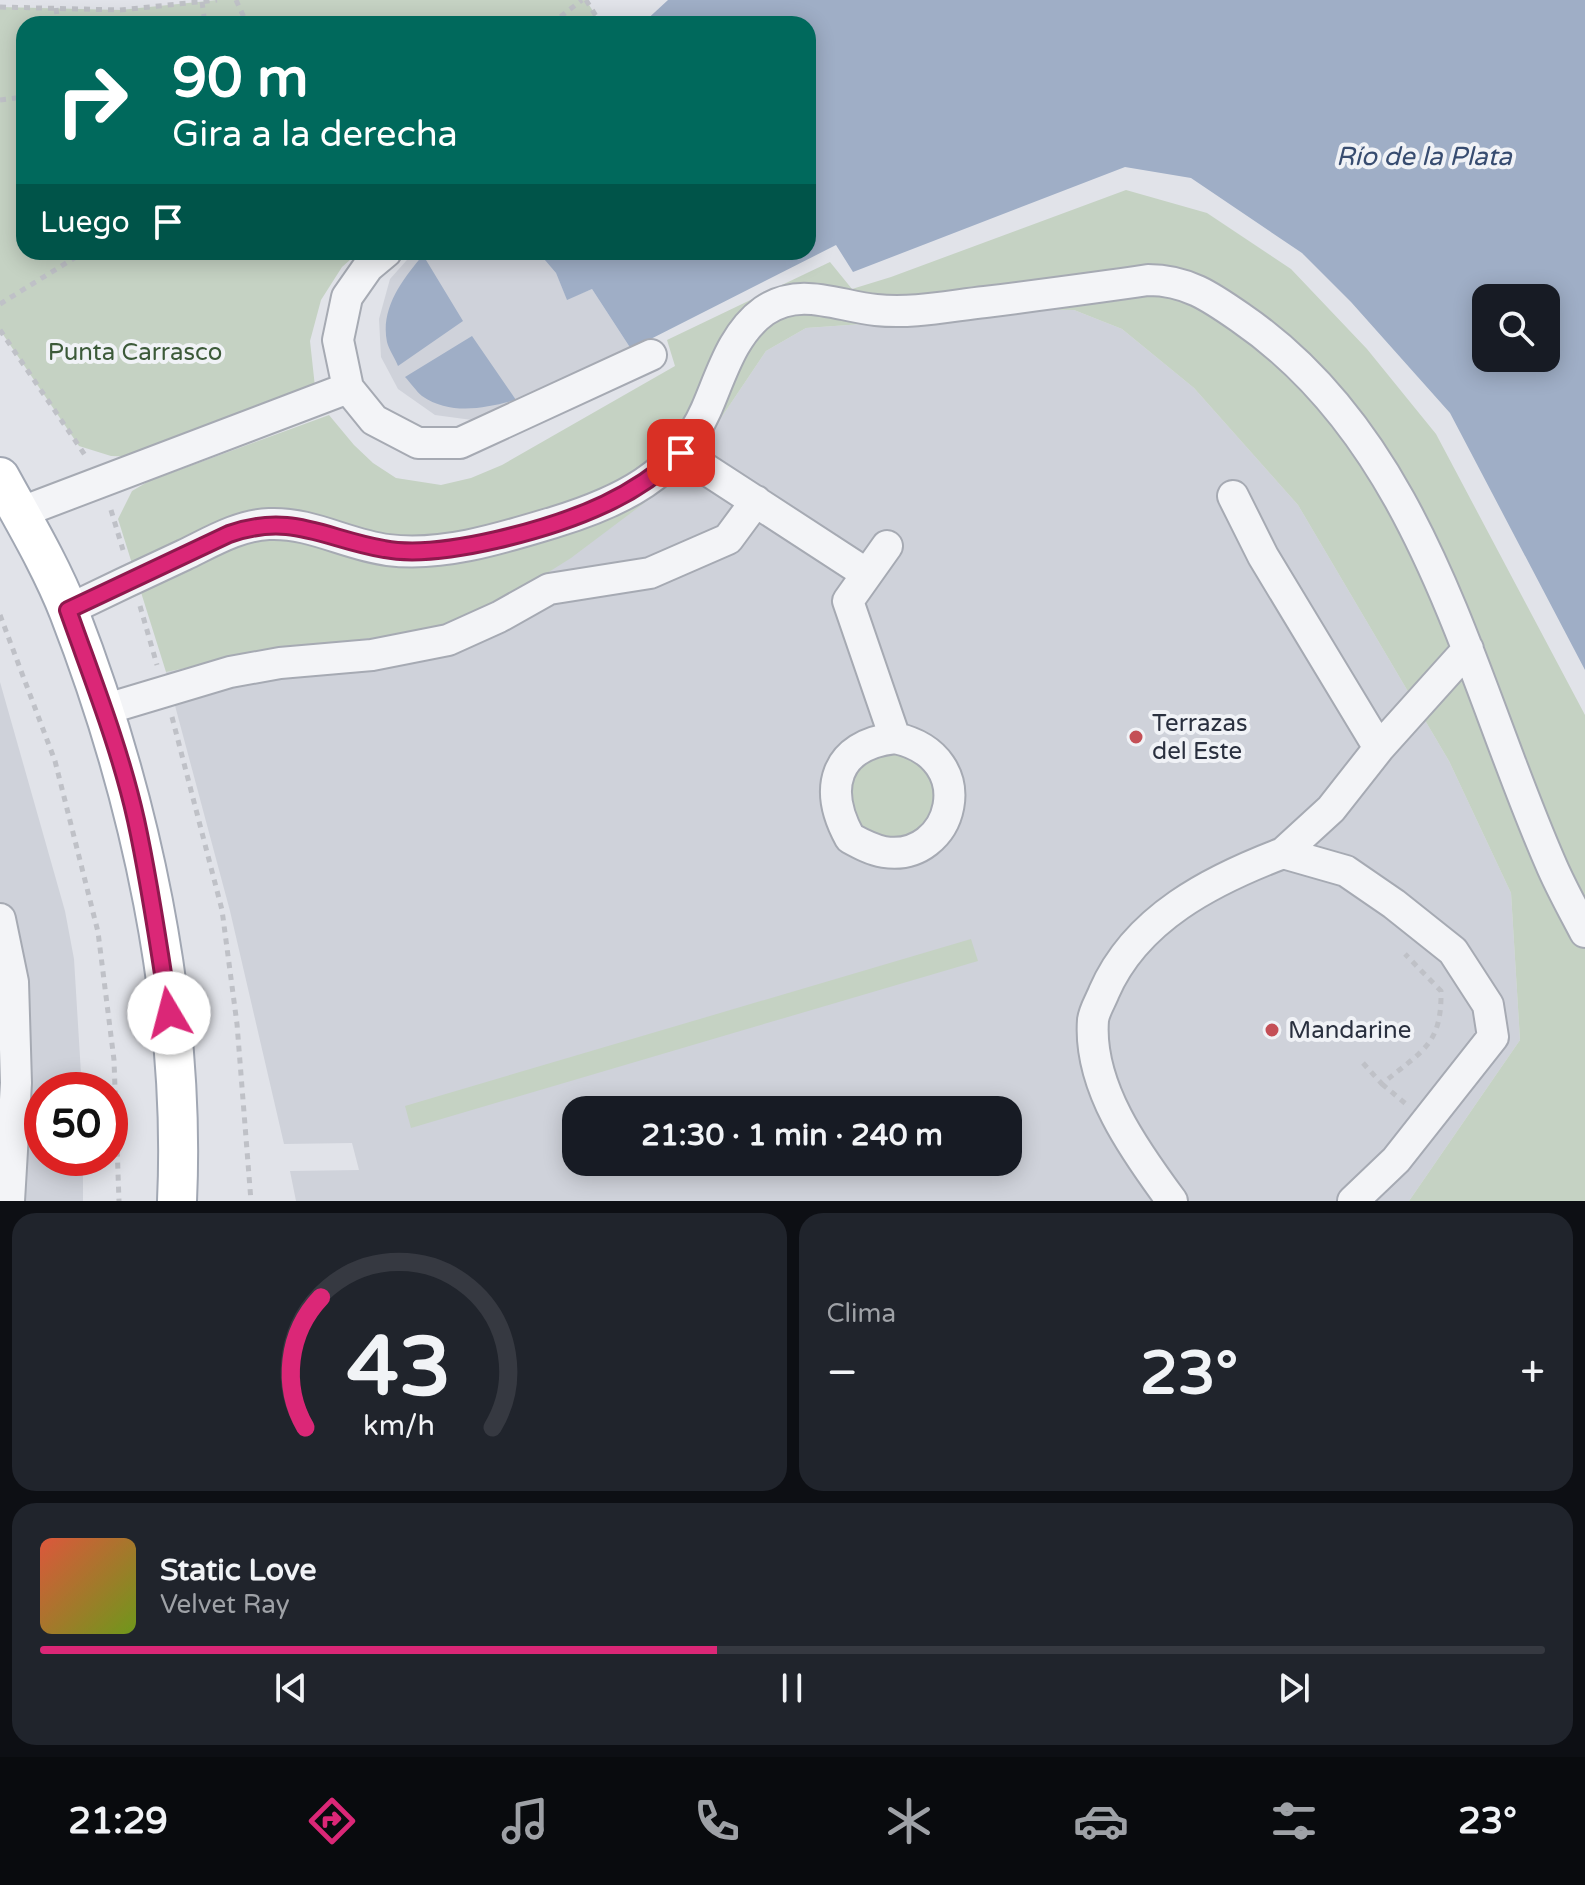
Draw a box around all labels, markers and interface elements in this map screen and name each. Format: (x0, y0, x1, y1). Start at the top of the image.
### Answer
text: 90 m (172, 45, 308, 112)
icon: right (40, 48, 144, 152)
text: Gira a la derecha (172, 113, 458, 156)
water label: Río de la Plata (1336, 141, 1513, 172)
icon: arrive (146, 200, 190, 244)
text: Luego (40, 204, 130, 241)
map controls (1472, 284, 1560, 372)
button: search (1472, 284, 1560, 372)
park label: Punta Carrasco (48, 338, 222, 367)
pin (647, 419, 715, 487)
icon: arrive (659, 431, 703, 475)
place label: Terrazas del Este (1152, 709, 1248, 766)
marker: Terrazas del Este (1127, 728, 1145, 746)
position arrow (127, 971, 211, 1055)
place label: Mandarine (1288, 1016, 1411, 1045)
marker: Mandarine (1263, 1021, 1281, 1039)
speed limit sign: 50 (24, 1072, 128, 1176)
text: 21:30 · 1 min · 240 m (641, 1117, 943, 1154)
text: Clima (827, 1298, 896, 1329)
text: 43 (347, 1318, 451, 1418)
text: 23° (1140, 1338, 1238, 1410)
text: − (827, 1347, 858, 1400)
text: + (1520, 1347, 1545, 1400)
text: km/h (363, 1409, 435, 1443)
text: Static Love (160, 1552, 316, 1589)
text: Velvet Ray (160, 1589, 290, 1620)
icon: previous (269, 1666, 313, 1710)
icon: pause (770, 1666, 814, 1710)
icon: next (1272, 1666, 1316, 1710)
icon: directions (304, 1793, 360, 1849)
icon: music (497, 1793, 553, 1849)
icon: phone (689, 1793, 745, 1849)
icon: climate (881, 1793, 937, 1849)
icon: car (1073, 1793, 1129, 1849)
icon: filters (1266, 1793, 1322, 1849)
text: 21:29 (68, 1800, 168, 1843)
text: 23° (1458, 1800, 1517, 1843)

